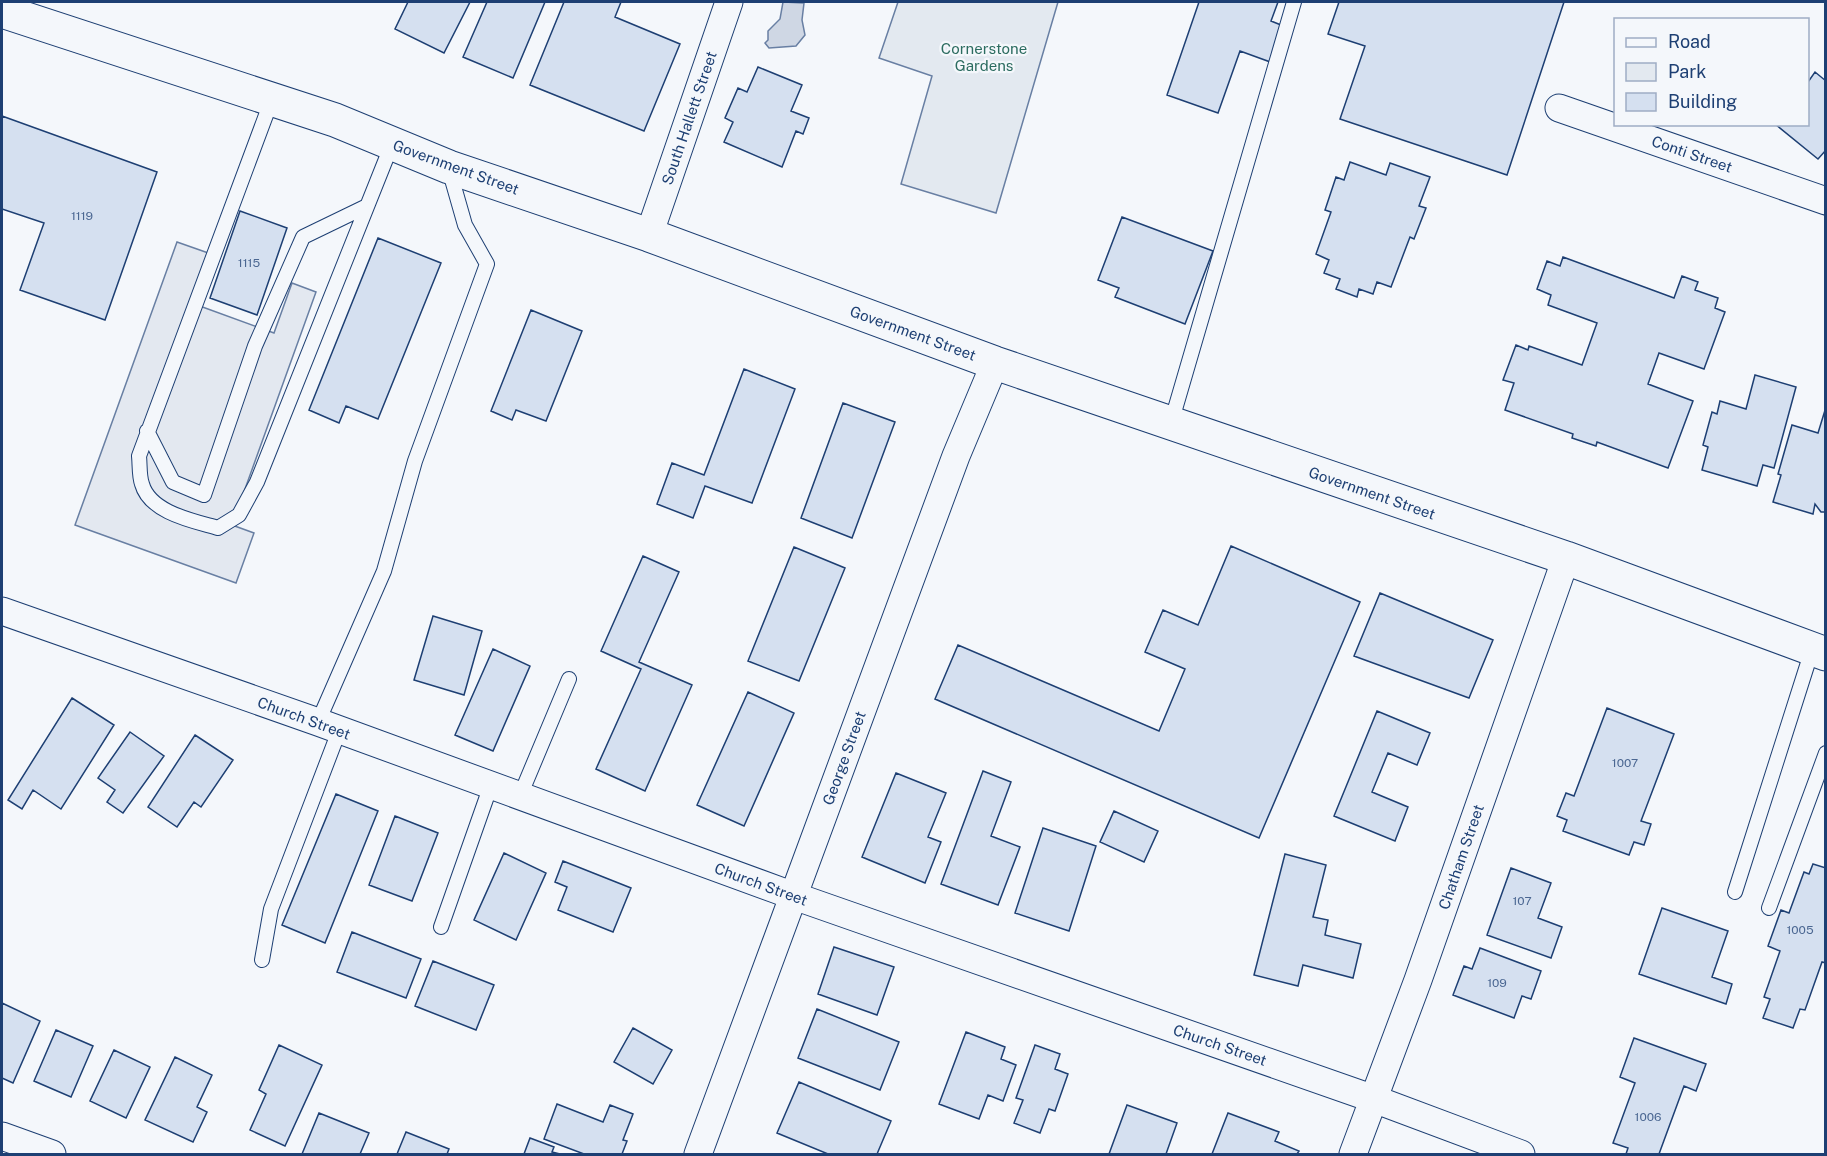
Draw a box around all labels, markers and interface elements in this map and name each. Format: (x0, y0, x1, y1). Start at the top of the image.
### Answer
legend (1614, 18, 1809, 126)
text: Road (1668, 31, 1711, 52)
park label: Cornerstone Gardens (941, 40, 1027, 74)
street label: South Hallett Street (658, 49, 720, 187)
text: Park (1668, 61, 1706, 82)
text: Building (1668, 91, 1737, 112)
street label: Conti Street (1649, 132, 1735, 176)
street label: Government Street (391, 136, 521, 198)
house number: 1119 (71, 209, 93, 223)
house number: 1115 (238, 256, 260, 270)
street label: Government Street (848, 302, 978, 364)
street label: Government Street (1306, 463, 1438, 523)
street label: Church Street (255, 693, 353, 743)
street label: George Street (819, 709, 869, 807)
house number: 1007 (1612, 756, 1638, 770)
street label: Chatham Street (1435, 802, 1487, 912)
street label: Church Street (712, 859, 810, 909)
house number: 107 (1512, 894, 1532, 908)
house number: 1005 (1786, 923, 1814, 937)
house number: 109 (1487, 976, 1507, 990)
street label: Church Street (1171, 1021, 1269, 1069)
house number: 1006 (1635, 1110, 1661, 1124)

